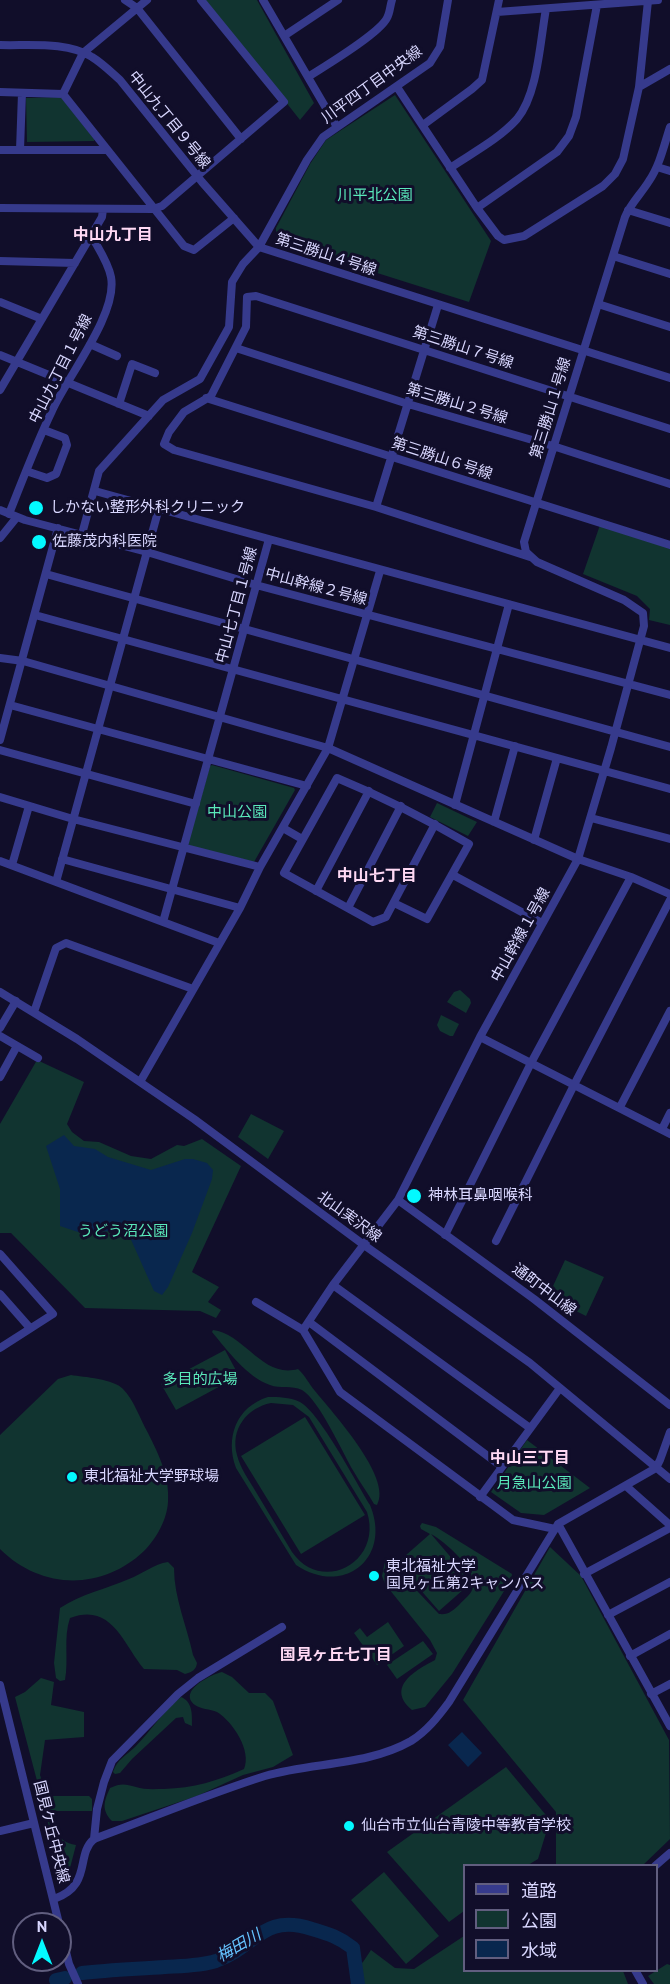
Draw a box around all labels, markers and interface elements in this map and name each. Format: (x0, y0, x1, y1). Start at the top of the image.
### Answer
street label: 川平四丁目中央線 (318, 42, 426, 128)
street label: 中山九丁目９号線 (124, 68, 214, 172)
park label: 川平北公園 (338, 187, 412, 205)
district label: 中山九丁目 (73, 225, 153, 245)
street label: 第三勝山４号線 (273, 230, 379, 280)
street label: 中山九丁目１号線 (26, 311, 96, 427)
street label: 第三勝山７号線 (410, 323, 516, 373)
street label: 第三勝山１号線 (527, 355, 575, 461)
street label: 第三勝山２号線 (404, 380, 510, 428)
street label: 第三勝山６号線 (389, 434, 495, 484)
marker: しかない整形外科クリニック (27, 499, 45, 517)
place label: しかない整形外科クリニック (50, 499, 245, 517)
marker: 佐藤茂内科医院 (30, 533, 48, 551)
place label: 佐藤茂内科医院 (52, 533, 157, 551)
street label: 中山七丁目１号線 (213, 545, 261, 665)
street label: 中山幹線２号線 (263, 565, 369, 609)
park label: 中山公園 (207, 804, 267, 822)
district label: 中山七丁目 (337, 866, 417, 886)
street label: 中山幹線１号線 (488, 885, 554, 985)
marker: 神林耳鼻咽喉科 (405, 1187, 423, 1205)
place label: 神林耳鼻咽喉科 (428, 1187, 533, 1205)
street label: 北山実沢線 (313, 1188, 385, 1246)
park label: うどう沼公園 (78, 1223, 168, 1241)
street label: 通町中山線 (509, 1260, 579, 1320)
park label: 多目的広場 (163, 1371, 237, 1389)
district label: 中山三丁目 (490, 1448, 570, 1468)
place label: 東北福祉大学野球場 (84, 1468, 219, 1486)
marker: 東北福祉大学野球場 (65, 1470, 79, 1484)
park label: 月急山公園 (497, 1475, 571, 1493)
place label: 東北福祉大学 国見ヶ丘第2キャンパス (386, 1558, 544, 1593)
marker: 東北福祉大学 国見ヶ丘第2キャンパス (367, 1569, 381, 1583)
district label: 国見ヶ丘七丁目 (280, 1645, 392, 1665)
street label: 国見ケ丘中央線 (30, 1779, 72, 1885)
place label: 仙台市立仙台青陵中等教育学校 (361, 1817, 571, 1835)
marker: 仙台市立仙台青陵中等教育学校 (342, 1819, 356, 1833)
legend (463, 1864, 658, 1972)
text: 道路 (521, 1879, 557, 1902)
text: 公園 (521, 1909, 557, 1932)
north arrow (12, 1912, 72, 1972)
text: N (37, 1916, 47, 1936)
water label: 梅田川 (213, 1926, 265, 1966)
text: 水域 (521, 1939, 557, 1962)

